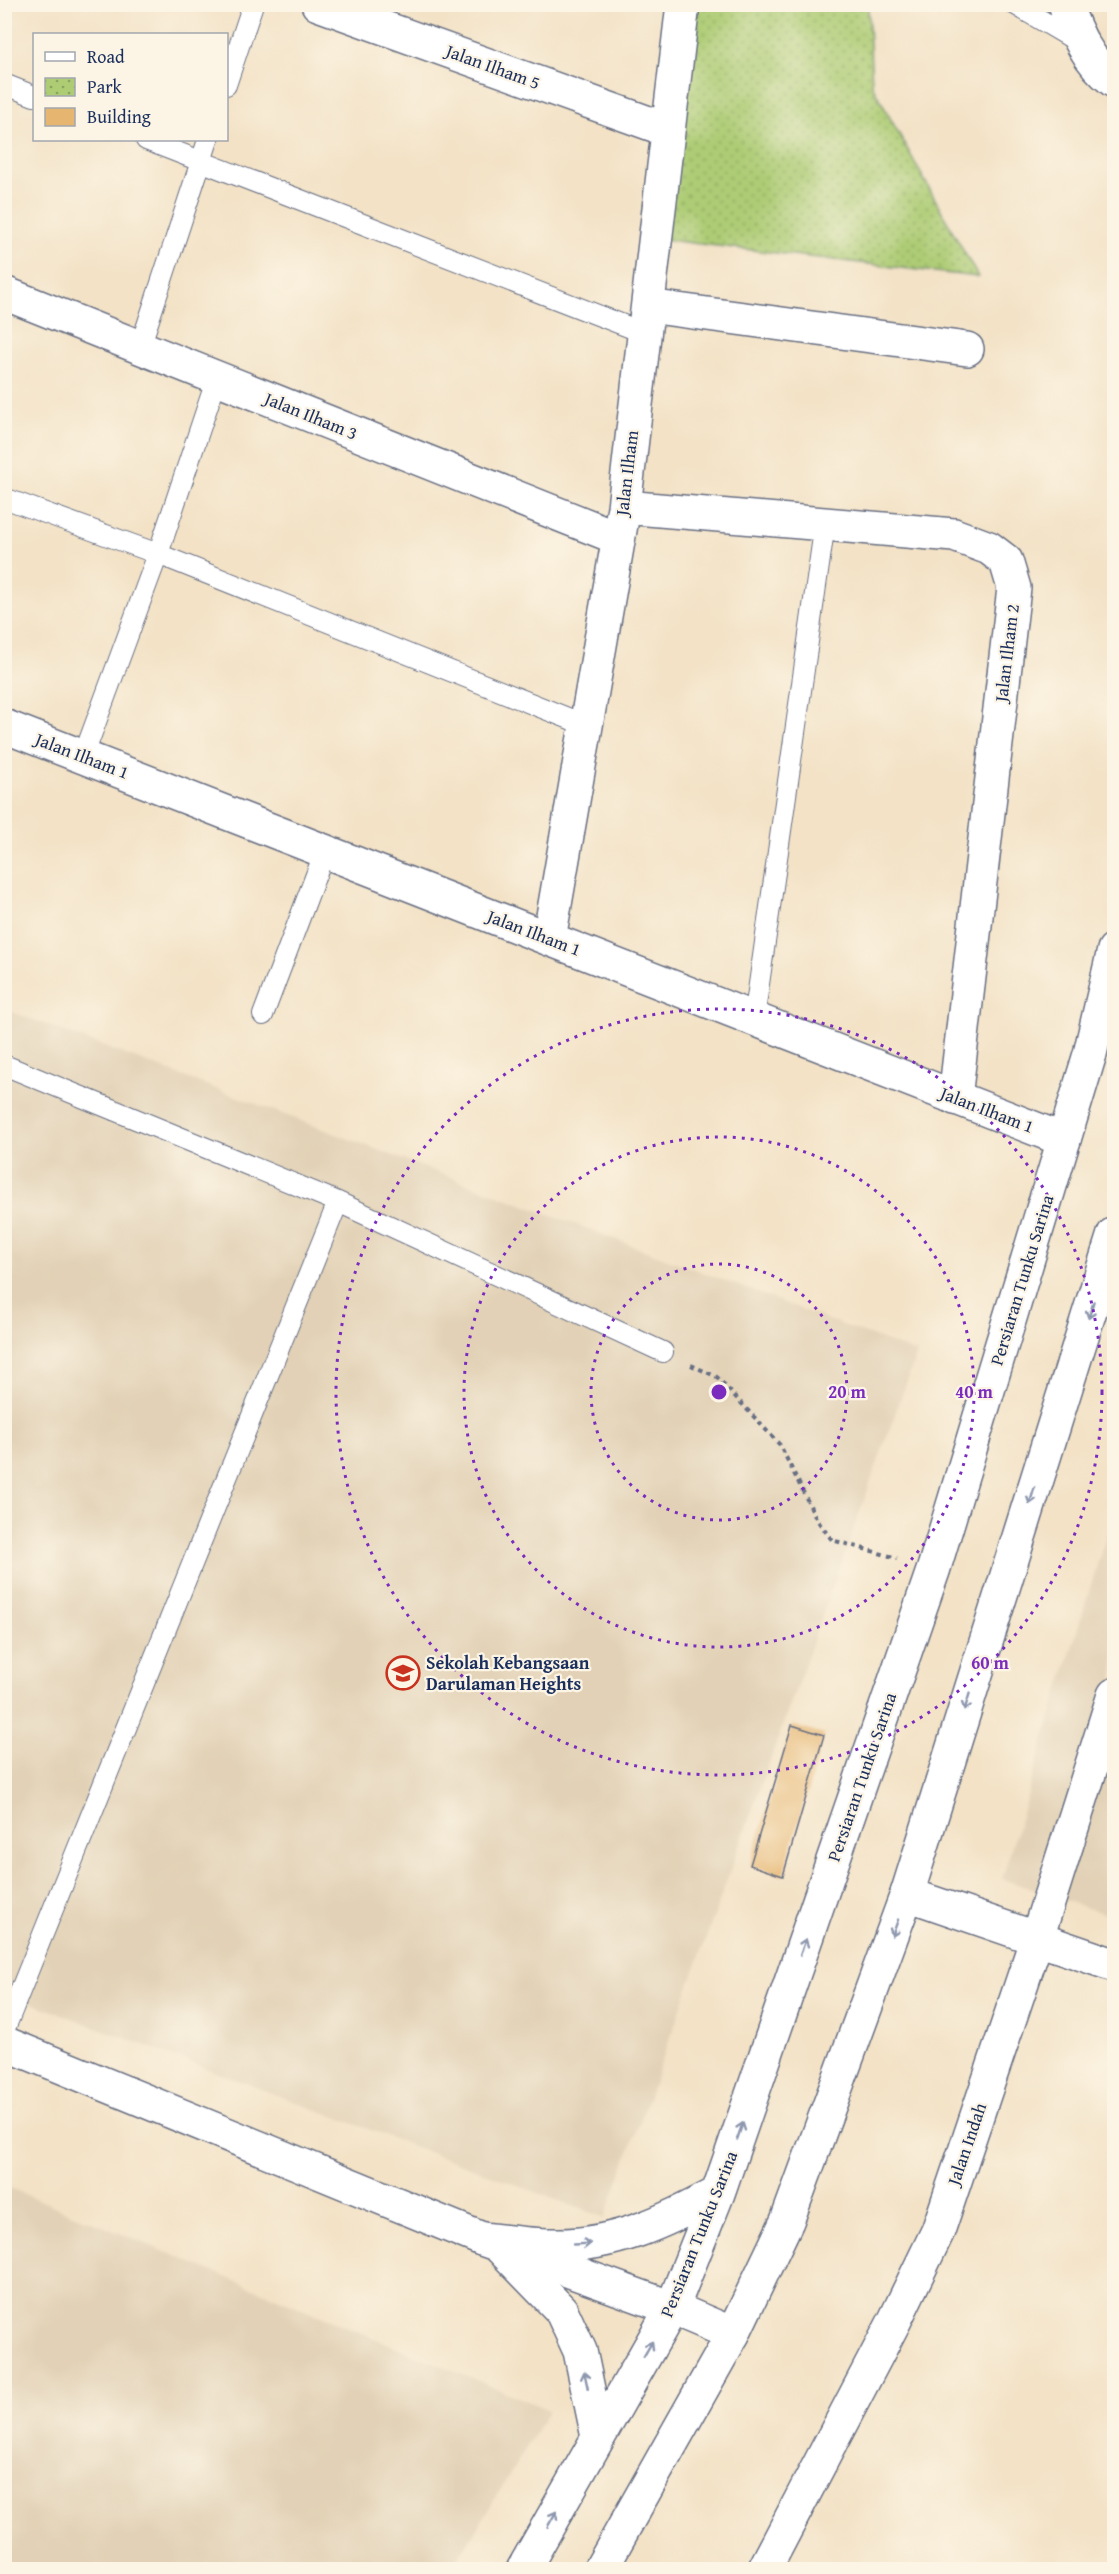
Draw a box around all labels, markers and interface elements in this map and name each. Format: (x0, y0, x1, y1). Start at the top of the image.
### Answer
legend (33, 33, 228, 141)
street label: Jalan Ilham 5 (440, 36, 544, 96)
text: Road (87, 43, 125, 70)
text: Park (87, 73, 123, 100)
text: Building (87, 103, 151, 130)
street label: Jalan Ilham 3 (259, 384, 362, 446)
street label: Jalan Ilham (608, 428, 645, 519)
street label: Jalan Ilham 2 (987, 602, 1026, 705)
street label: Jalan Ilham 1 (30, 725, 133, 786)
street label: Jalan Ilham 1 (482, 902, 585, 963)
street label: Jalan Ilham 1 (935, 1079, 1038, 1140)
street label: Persiaran Tunku Sarina (983, 1191, 1060, 1369)
one-way arrow (1085, 1300, 1096, 1319)
text: 20 m (828, 1378, 867, 1405)
text: 40 m (955, 1378, 994, 1405)
centre of rings (709, 1382, 729, 1402)
one-way arrow (1026, 1486, 1037, 1505)
place label: Sekolah Kebangsaan Darulaman Heights (426, 1649, 590, 1697)
text: 60 m (971, 1649, 1010, 1676)
school or university icon: Sekolah Kebangsaan Darulaman Heights (385, 1655, 421, 1691)
street label: Persiaran Tunku Sarina (820, 1688, 903, 1865)
one-way arrow (961, 1692, 972, 1711)
one-way arrow (888, 1918, 899, 1937)
one-way arrow (799, 1938, 810, 1956)
street label: Jalan Indah (939, 2099, 993, 2191)
one-way arrow (735, 2122, 746, 2141)
street label: Persiaran Tunku Sarina (653, 2146, 744, 2321)
one-way arrow (572, 2238, 591, 2249)
one-way arrow (643, 2341, 655, 2358)
one-way arrow (580, 2371, 591, 2391)
one-way arrow (546, 2511, 558, 2528)

